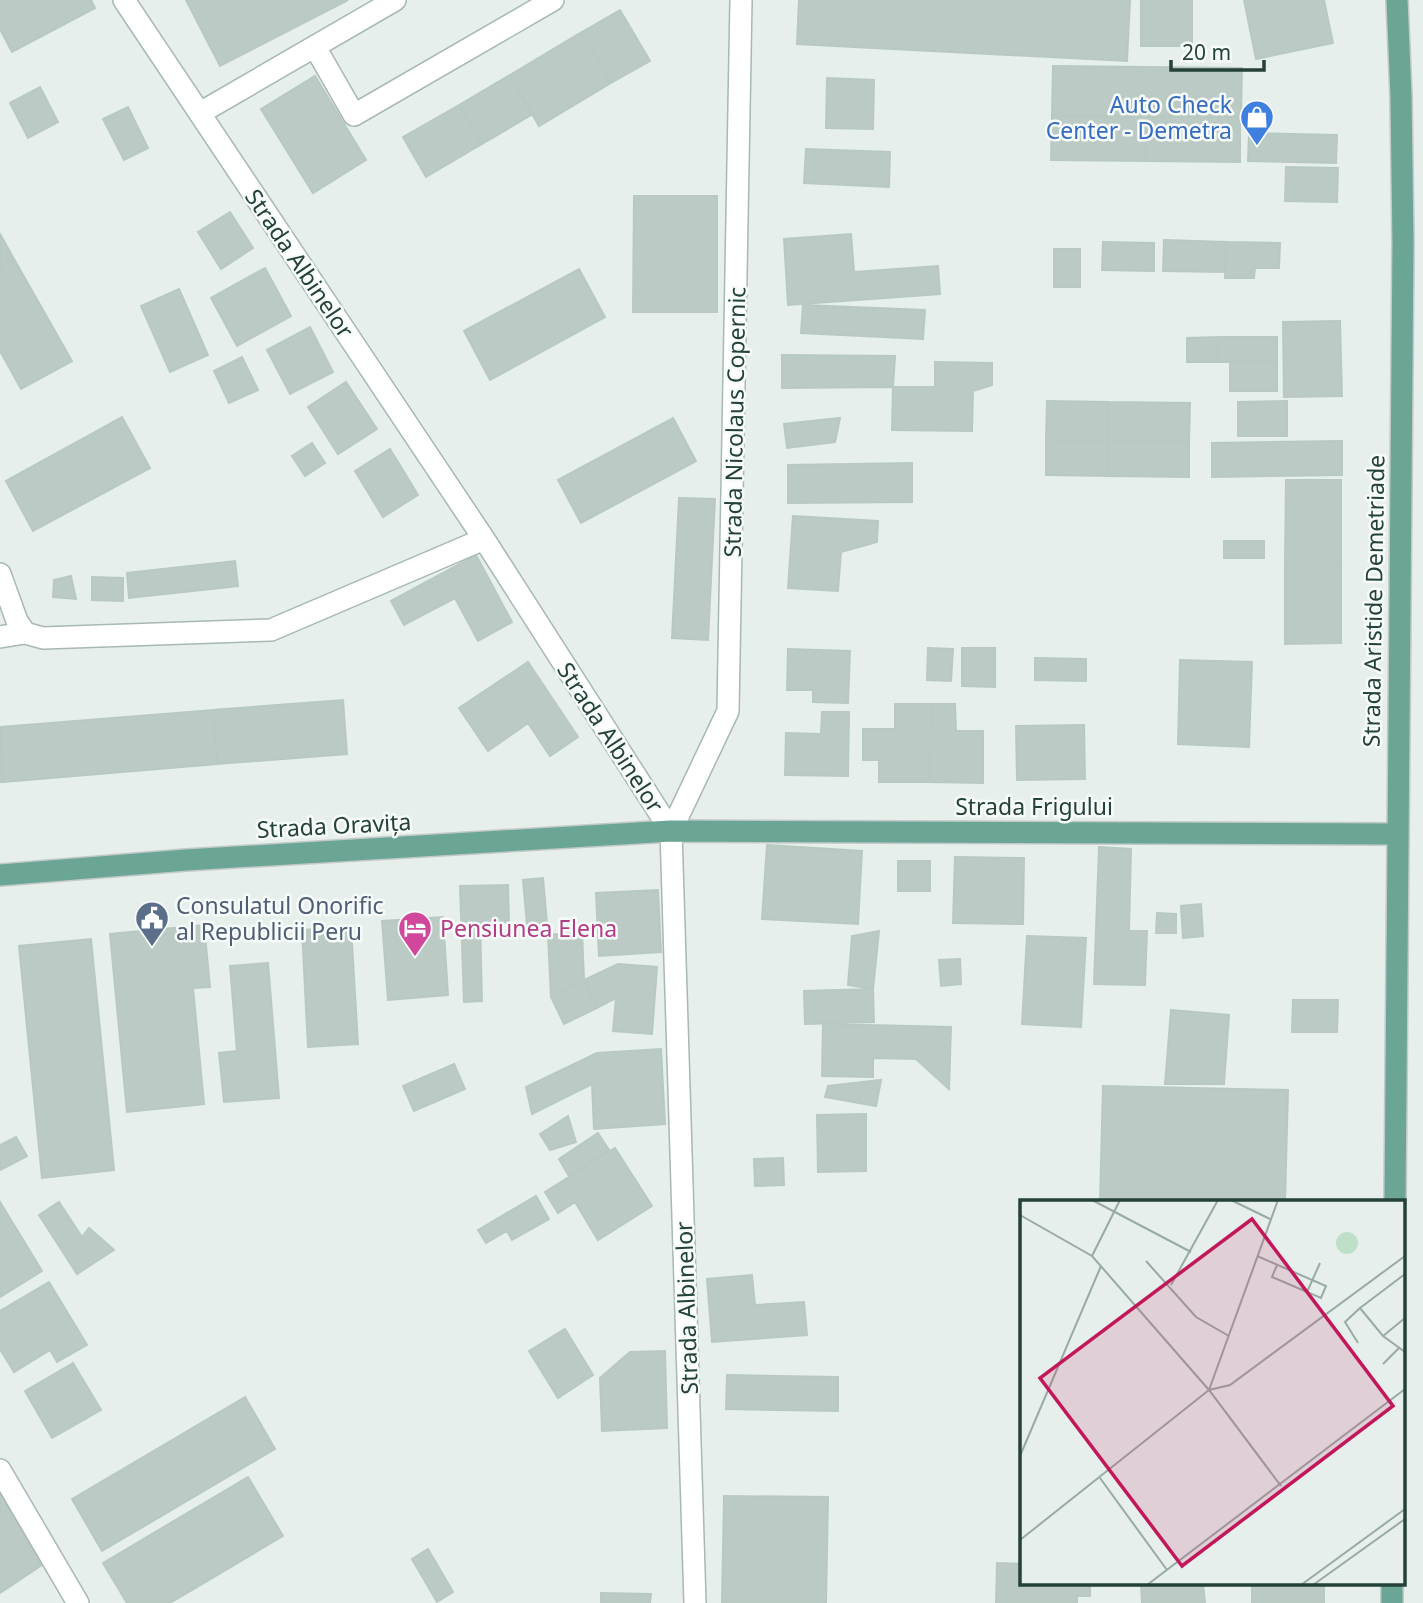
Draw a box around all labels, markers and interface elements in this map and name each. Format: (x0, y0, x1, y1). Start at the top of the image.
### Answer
scale bar (1171, 28, 1264, 72)
text: 20 m (1182, 38, 1231, 66)
place label: Auto Check Center - Demetra (1046, 88, 1233, 146)
shop icon: Auto Check Center - Demetra (1238, 98, 1276, 147)
street label: Strada Albinelor (238, 182, 362, 344)
street label: Strada Nicolaus Copernic (716, 286, 752, 558)
street label: Strada Aristide Demetriade (1354, 455, 1392, 747)
street label: Strada Albinelor (550, 656, 672, 819)
street label: Strada Frigului (955, 790, 1113, 822)
street label: Strada Oravița (256, 805, 412, 845)
place label: Consulatul Onorific al Republicii Peru (176, 889, 384, 947)
public building icon: Consulatul Onorific al Republicii Peru (133, 899, 171, 948)
hotel icon: Pensiunea Elena (396, 909, 434, 958)
place label: Pensiunea Elena (440, 912, 617, 944)
inset map (1020, 1200, 1406, 1586)
street label: Strada Albinelor (667, 1220, 705, 1395)

